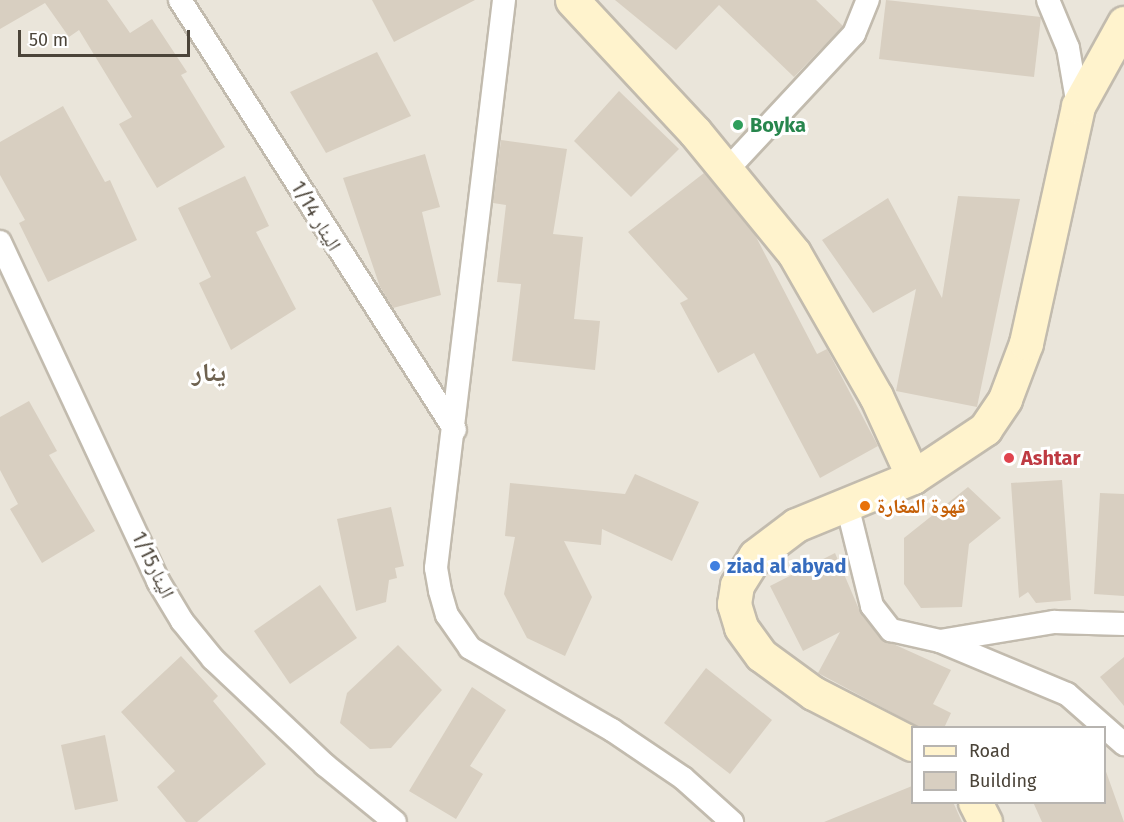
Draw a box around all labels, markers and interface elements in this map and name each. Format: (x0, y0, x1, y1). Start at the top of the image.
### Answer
scale bar (21, 18, 194, 56)
text: 50 m (29, 29, 68, 51)
place label: Boyka (750, 113, 806, 137)
marker: Boyka (731, 118, 745, 132)
street label: الينار 1/14 (286, 177, 346, 255)
district label: ينار (192, 357, 226, 389)
place label: Ashtar (1021, 446, 1080, 470)
marker: Ashtar (1002, 451, 1016, 465)
place label: قهوة المغارة (877, 494, 966, 518)
marker: قهوة المغارة (858, 499, 872, 513)
street label: الينار1/15 (127, 528, 179, 602)
place label: ziad al abyad (727, 554, 847, 578)
marker: ziad al abyad (708, 559, 722, 573)
legend (911, 726, 1106, 804)
text: Road (969, 740, 1011, 762)
text: Building (969, 770, 1036, 792)

